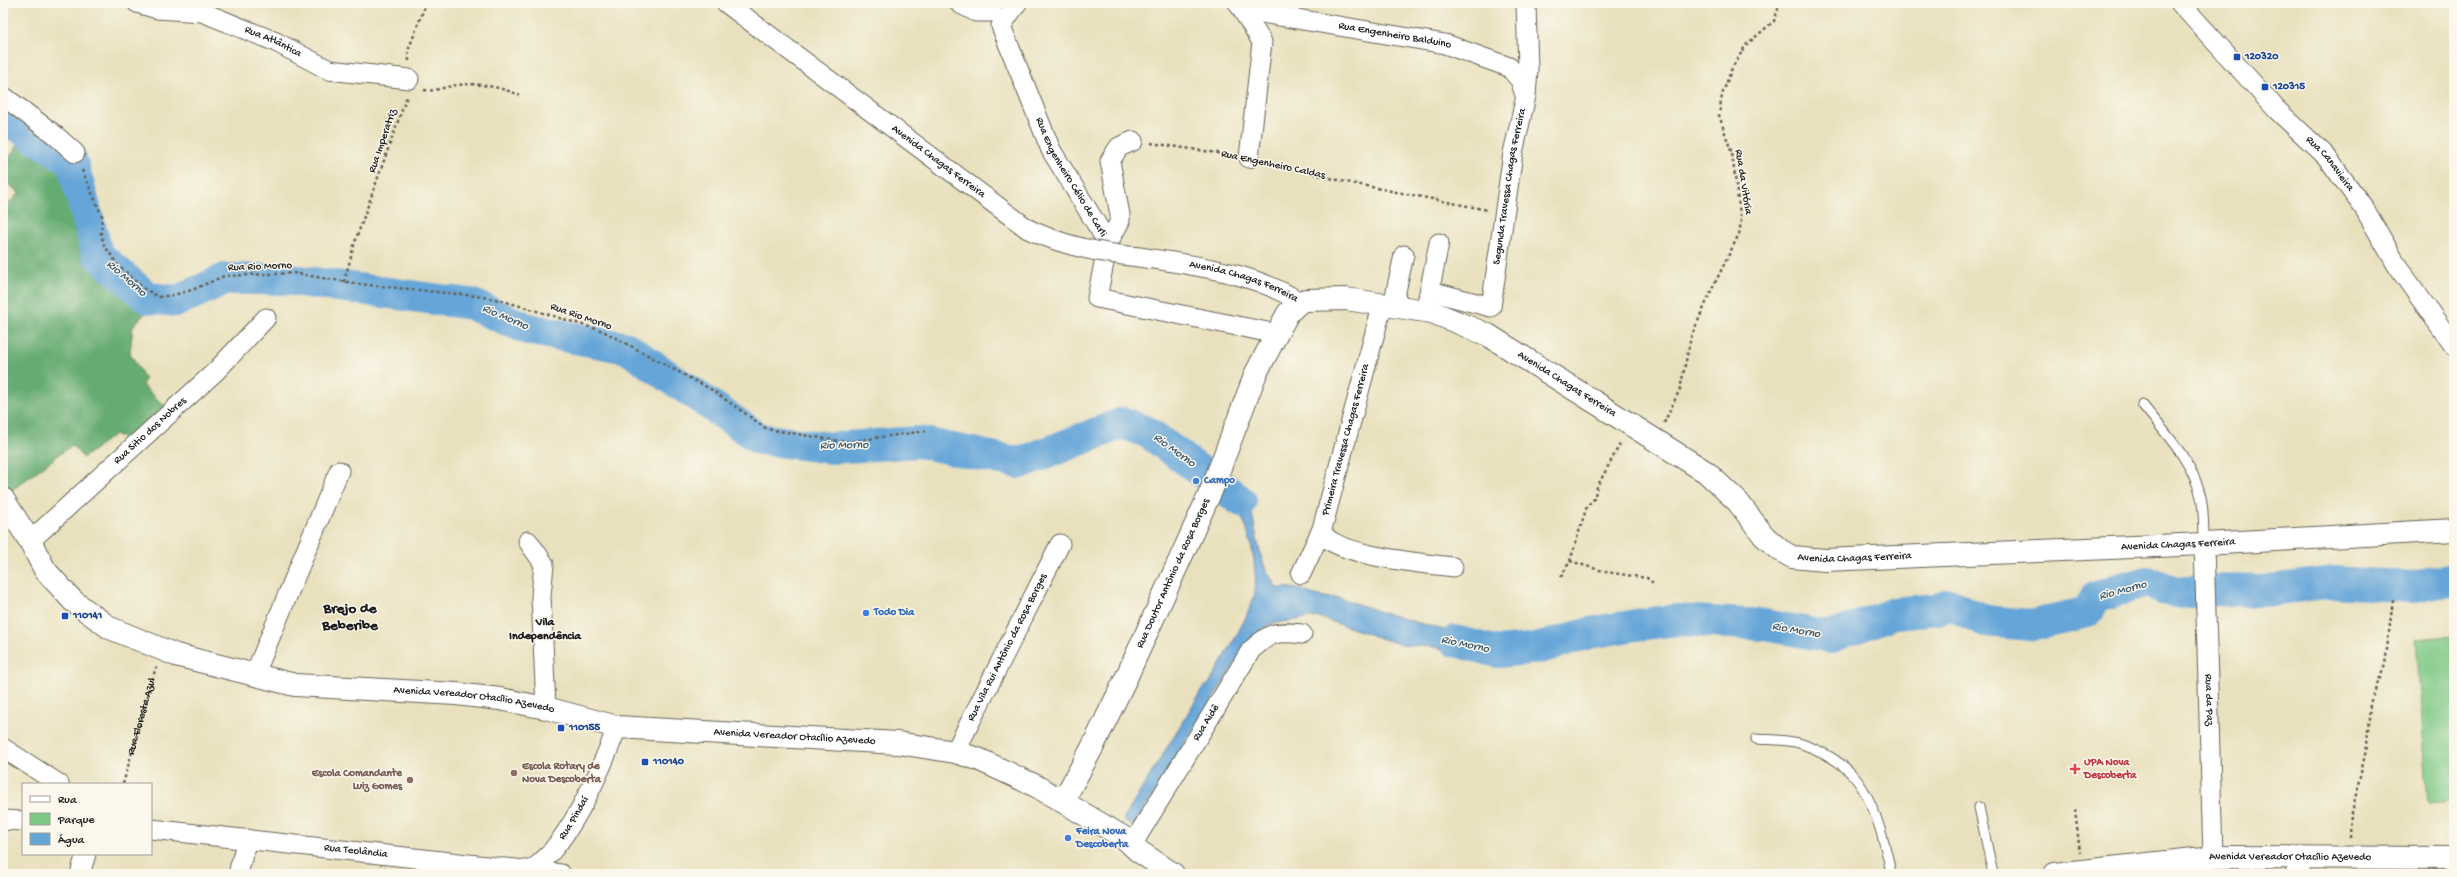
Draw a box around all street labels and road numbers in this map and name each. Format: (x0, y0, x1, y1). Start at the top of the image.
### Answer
street label: Rua Engenheiro Balduino (1338, 20, 1453, 52)
street label: Rua Atlântica (243, 24, 304, 61)
street label: Rua Imperatriz (366, 106, 400, 175)
street label: Segunda Travessa Chagas Ferreira (1491, 106, 1529, 266)
street label: Rua Engenheiro Célio de Carli (1033, 116, 1109, 239)
street label: Avenida Chagas Ferreira (889, 123, 988, 201)
street label: Rua Canavieira (2303, 134, 2356, 195)
street label: Rua Engenheiro Caldas (1220, 148, 1327, 182)
street label: Rua da Vitória (1732, 149, 1754, 216)
street label: Avenida Chagas Ferreira (1188, 259, 1301, 306)
street label: Rua Rio Morno (228, 260, 293, 274)
street label: Rua Rio Morno (549, 301, 614, 333)
street label: Avenida Chagas Ferreira (1515, 349, 1619, 420)
street label: Primeira Travessa Chagas Ferreira (1320, 362, 1373, 518)
street label: Rua Sitio dos Nobres (112, 394, 190, 467)
street label: Rua Doutor Antônio da Rosa Borges (1134, 496, 1213, 650)
street label: Avenida Chagas Ferreira (2121, 536, 2236, 553)
street label: Avenida Chagas Ferreira (1797, 550, 1913, 566)
street label: Rua Vila Rui Antônio da Rosa Borges (965, 571, 1050, 723)
street label: Rua da Paz (2202, 674, 2215, 727)
street label: Rua Floresta Azul (125, 676, 159, 756)
street label: Avenida Vereador Otacílio Azevedo (393, 685, 556, 716)
street label: Rua Aidê (1191, 702, 1222, 743)
street label: Avenida Vereador Otacílio Azevedo (713, 727, 876, 748)
street label: Rua Pindaí (556, 794, 592, 842)
street label: Rua Teolândia (323, 842, 389, 861)
street label: Avenida Vereador Otacílio Azevedo (2208, 851, 2372, 864)

